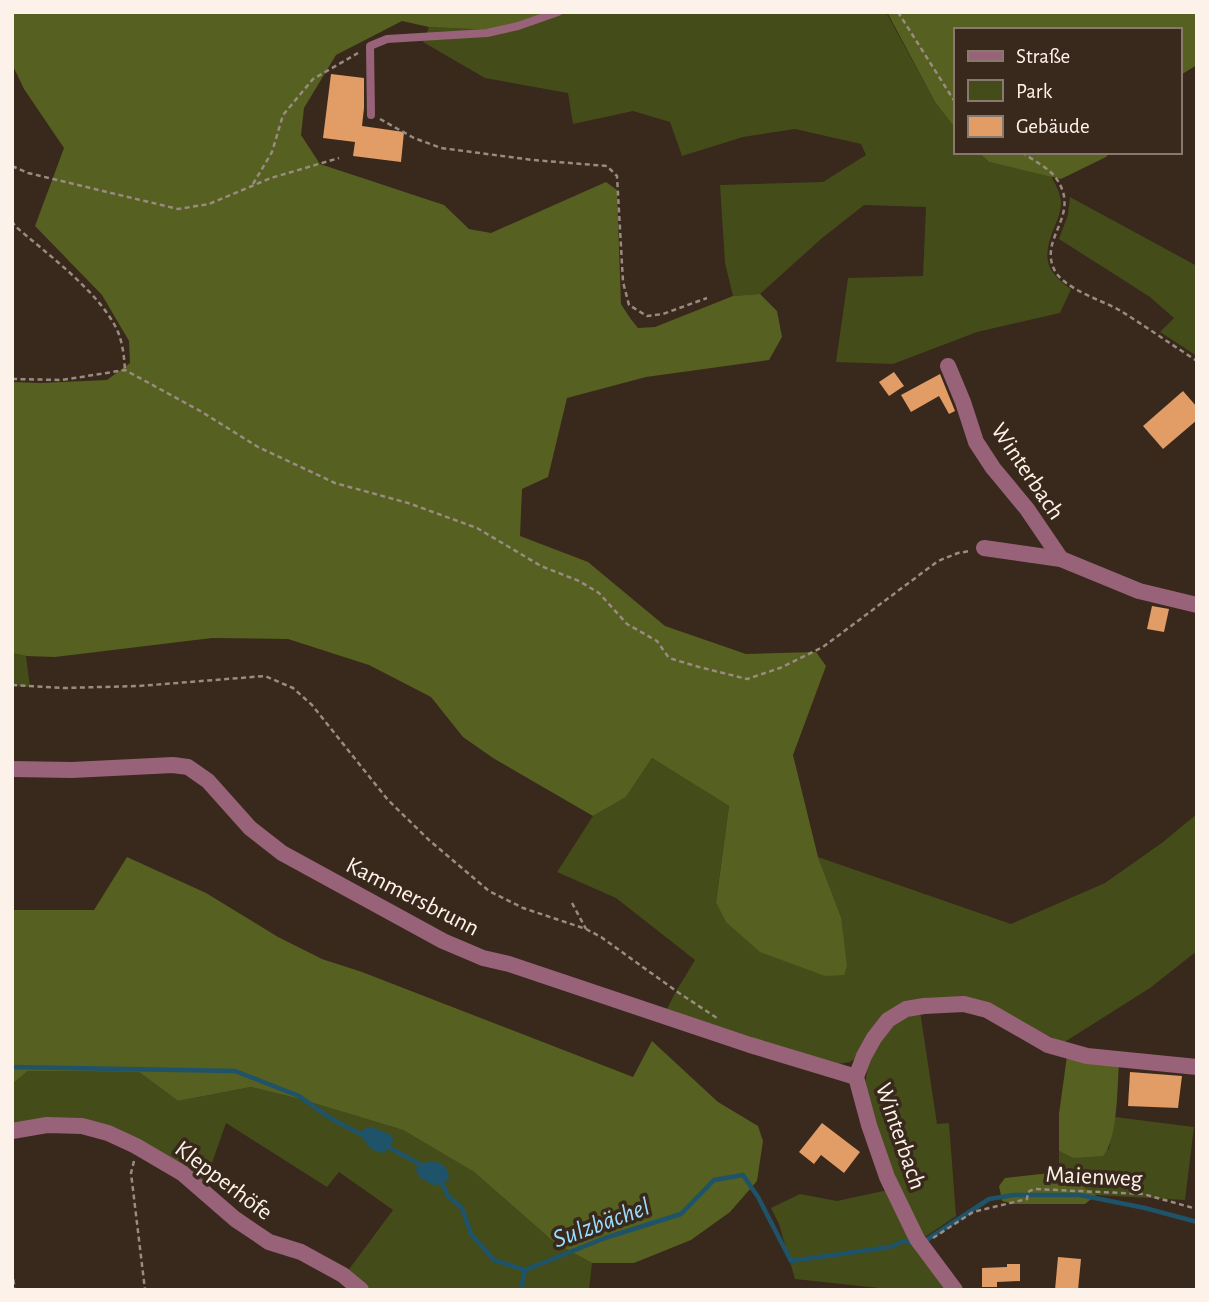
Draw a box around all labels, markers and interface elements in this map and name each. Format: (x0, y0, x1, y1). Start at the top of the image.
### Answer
legend (954, 28, 1181, 154)
text: Straße (1016, 46, 1070, 67)
text: Park (1016, 81, 1053, 102)
text: Gebäude (1016, 116, 1090, 137)
street label: Winterbach (986, 419, 1068, 524)
street label: Kammersbrunn (342, 853, 483, 941)
street label: Winterbach (871, 1080, 929, 1193)
street label: Klepperhöfe (170, 1137, 277, 1225)
street label: Maienweg (1045, 1162, 1143, 1192)
water label: Sulzbächel (549, 1193, 653, 1252)

